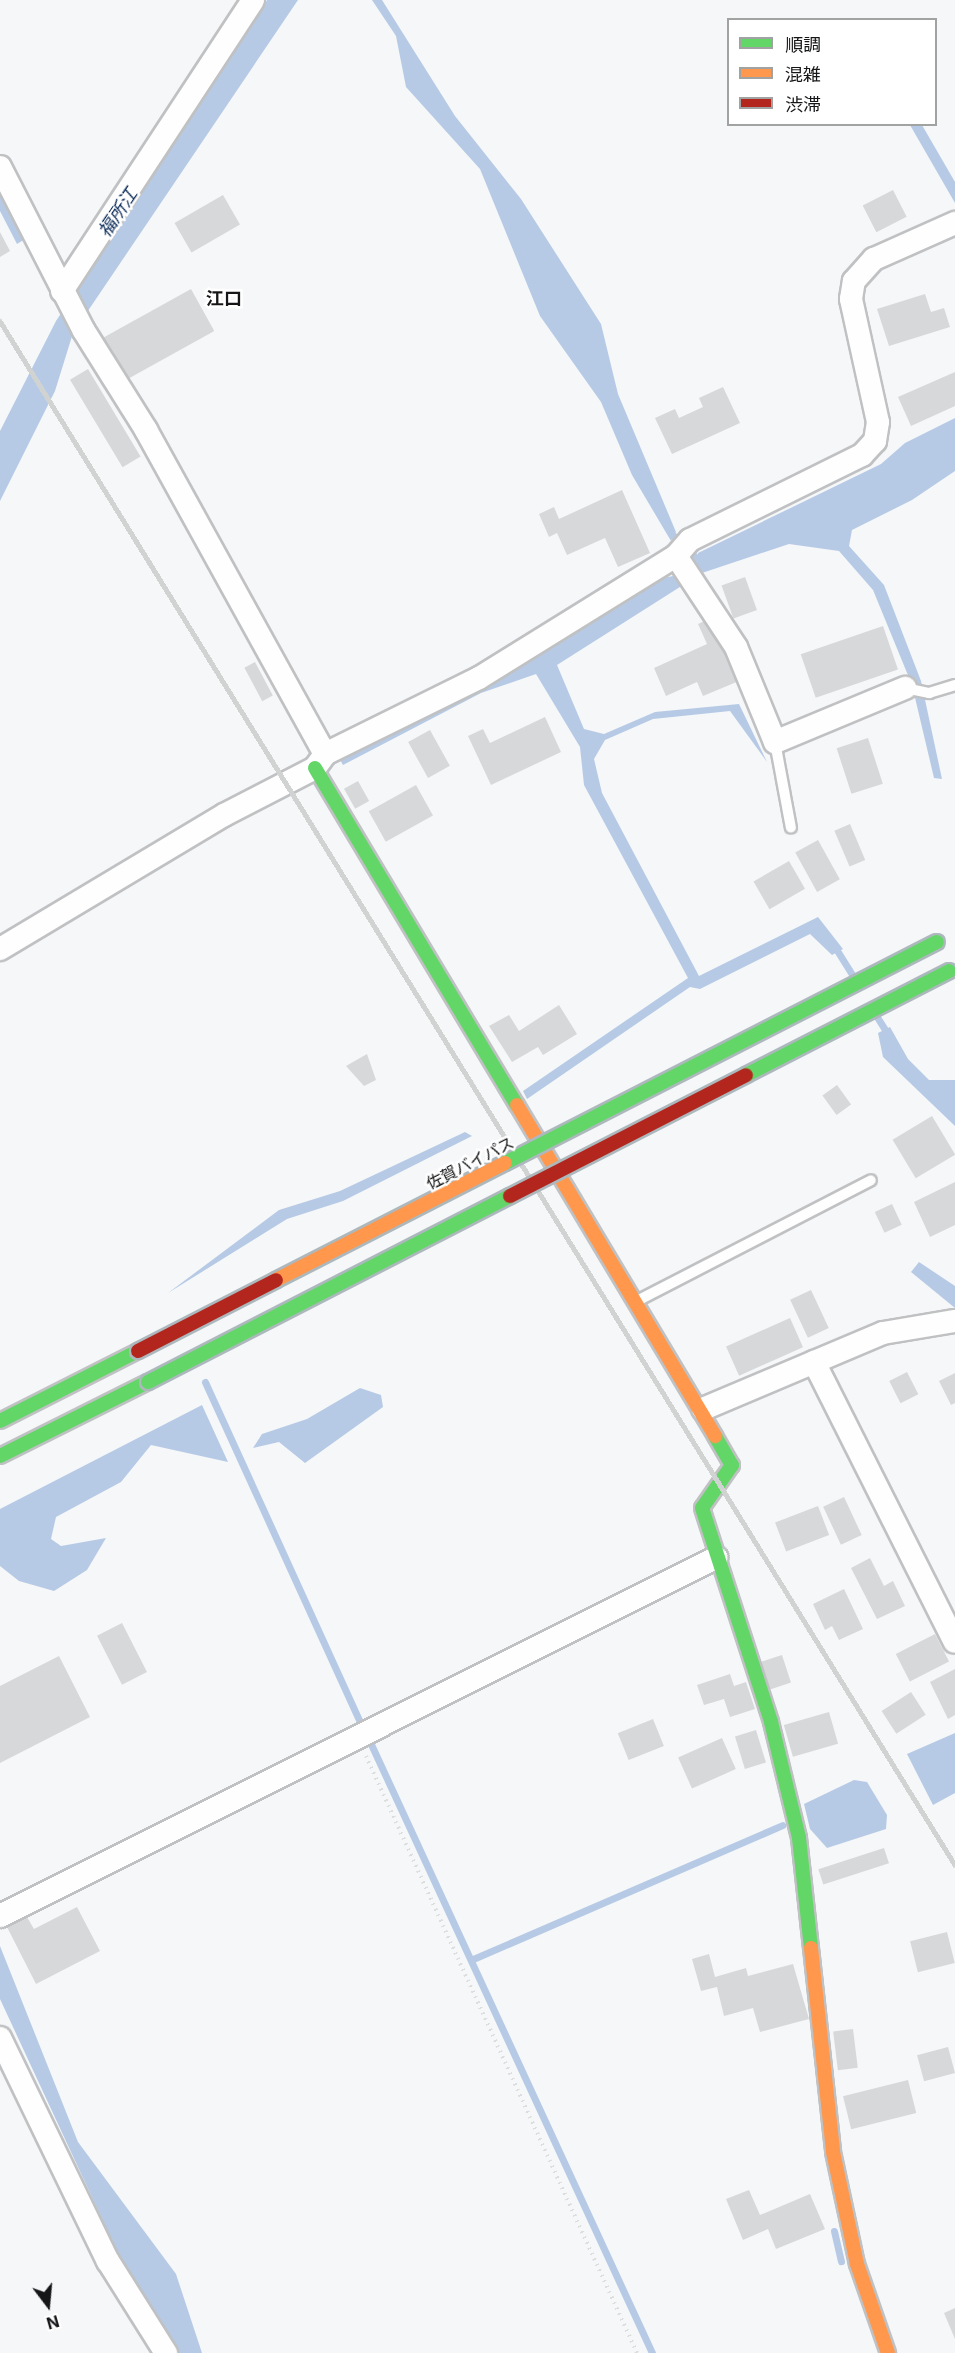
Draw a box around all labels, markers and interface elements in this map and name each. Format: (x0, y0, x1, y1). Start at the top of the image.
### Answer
legend (727, 18, 937, 126)
text: 順調 (785, 34, 821, 55)
text: 混雑 (785, 64, 821, 85)
text: 渋滞 (785, 94, 821, 115)
water label: 福所江 (94, 185, 142, 241)
district label: 江口 (206, 288, 242, 310)
street label: 佐賀バイパス (423, 1133, 517, 1193)
north arrow (18, 2275, 78, 2335)
text: N (44, 2311, 62, 2334)

